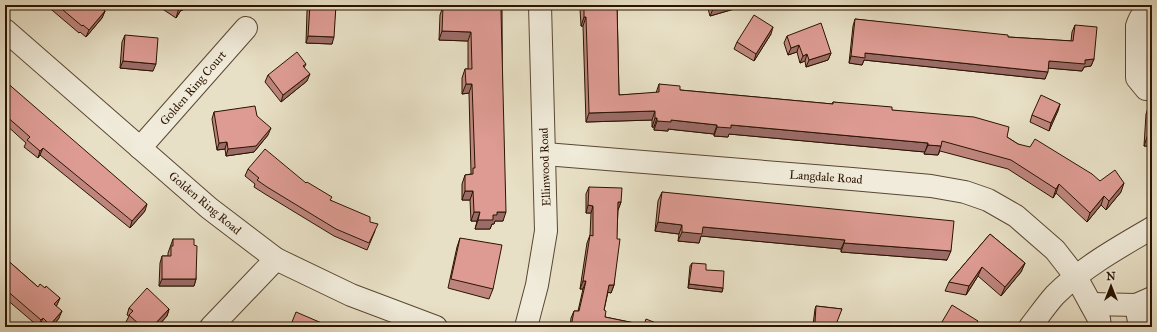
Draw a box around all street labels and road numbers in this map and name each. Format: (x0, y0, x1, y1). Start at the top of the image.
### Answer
street label: Golden Ring Court (157, 47, 230, 129)
street label: Ellinwood Road (537, 127, 553, 207)
street label: Langdale Road (789, 167, 863, 188)
street label: Golden Ring Road (165, 169, 244, 238)

